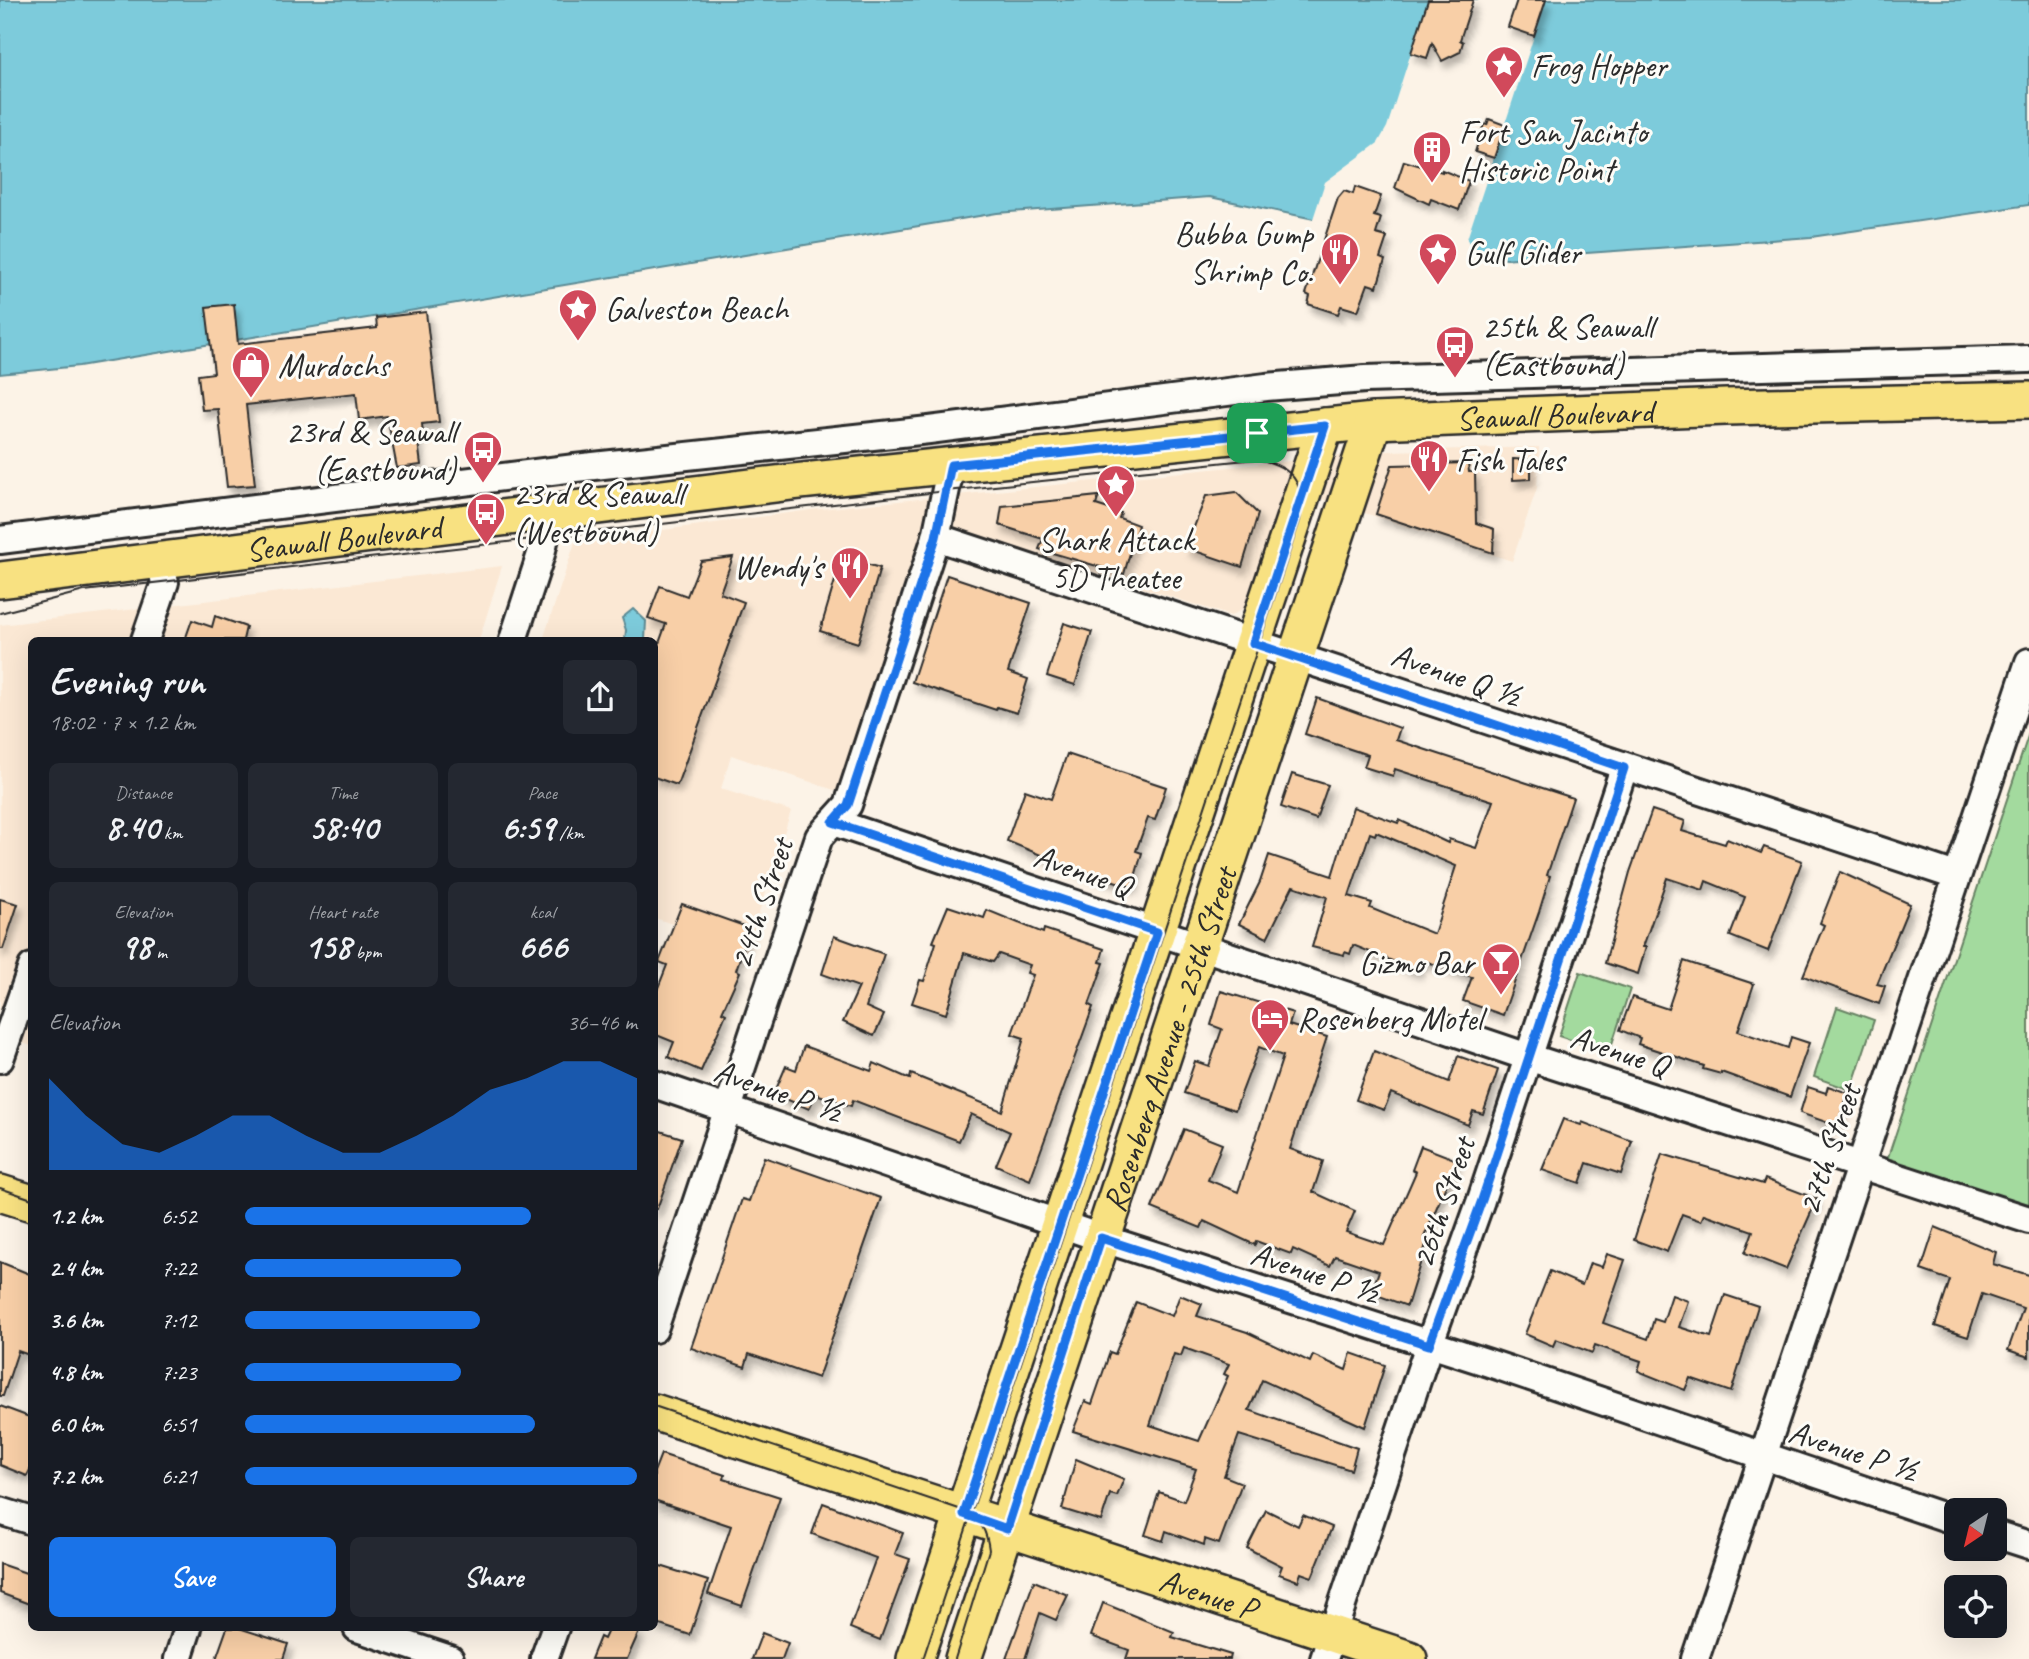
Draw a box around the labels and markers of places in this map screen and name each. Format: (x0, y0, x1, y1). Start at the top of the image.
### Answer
place icon: Frog Hopper (1483, 44, 1525, 99)
place label: Frog Hopper (1531, 45, 1669, 87)
place label: Fort San Jacinto Historic Point (1459, 111, 1650, 191)
building icon: Fort San Jacinto Historic Point (1411, 129, 1453, 184)
place label: Bubba Gump Shrimp Co. (1174, 213, 1315, 293)
restaurant icon: Bubba Gump Shrimp Co. (1319, 231, 1361, 286)
place icon: Gulf Glider (1417, 231, 1459, 286)
place label: Gulf Glider (1465, 232, 1583, 274)
place icon: Galveston Beach (557, 287, 599, 342)
place label: Galveston Beach (605, 288, 790, 330)
place label: 25th & Seawall (Eastbound) (1482, 306, 1659, 386)
bus stop icon: 25th & Seawall (Eastbound) (1434, 324, 1476, 379)
shop icon: Murdochs (230, 344, 272, 399)
place label: Murdochs (278, 345, 392, 387)
pin (1227, 403, 1287, 463)
place label: 23rd & Seawall (Eastbound) (286, 411, 461, 491)
bus stop icon: 23rd & Seawall (Eastbound) (462, 429, 504, 484)
restaurant icon: Fish Tales (1408, 438, 1450, 493)
place label: Fish Tales (1456, 439, 1567, 481)
place icon: Shark Attack 5D Theatee (1095, 463, 1137, 518)
place label: 23rd & Seawall (Westbound) (513, 473, 689, 553)
bus stop icon: 23rd & Seawall (Westbound) (465, 491, 507, 546)
place label: Shark Attack 5D Theatee (1038, 519, 1197, 599)
restaurant icon: Wendy's (829, 545, 871, 600)
place label: Wendy's (734, 546, 826, 588)
bar icon: Gizmo Bar (1480, 941, 1522, 996)
place label: Gizmo Bar (1359, 942, 1477, 984)
hotel icon: Rosenberg Motel (1249, 997, 1291, 1052)
place label: Rosenberg Motel (1297, 998, 1488, 1040)

